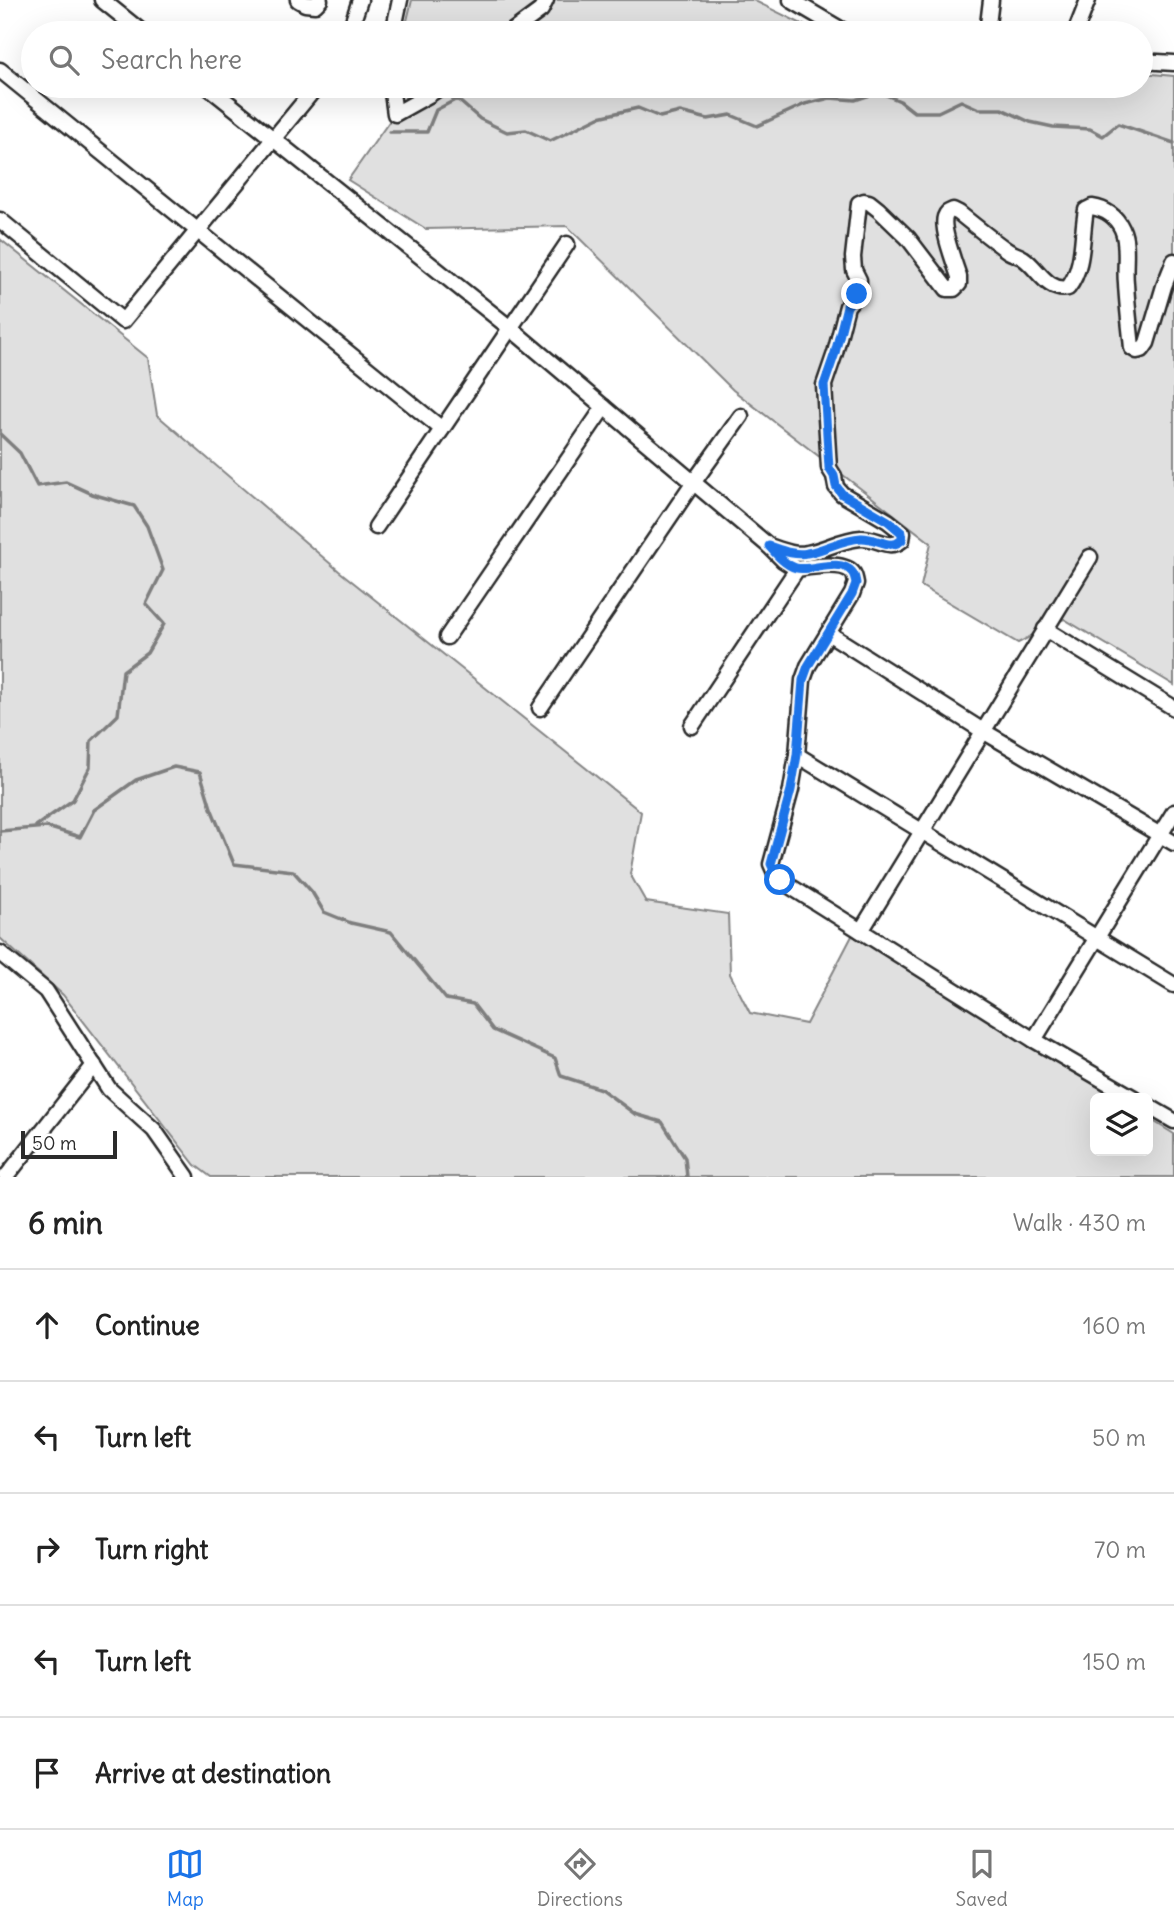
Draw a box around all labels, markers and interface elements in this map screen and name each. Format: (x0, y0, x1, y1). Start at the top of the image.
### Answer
search box (21, 21, 1153, 98)
icon: search (45, 41, 83, 79)
text: Search here (101, 43, 242, 76)
route end (841, 278, 872, 309)
route start (764, 864, 795, 895)
map controls (1090, 1093, 1153, 1156)
button: layers (1090, 1093, 1153, 1156)
scale bar (21, 1128, 117, 1160)
text: 50 m (32, 1131, 77, 1155)
text: 6 min (28, 1204, 103, 1242)
text: Walk · 430 m (1013, 1208, 1146, 1237)
icon: ahead (28, 1306, 66, 1344)
text: Continue (95, 1309, 200, 1342)
text: 160 m (1083, 1311, 1146, 1340)
icon: left (28, 1418, 66, 1456)
text: Turn left (95, 1421, 191, 1454)
text: 50 m (1092, 1423, 1146, 1452)
icon: right (28, 1530, 66, 1568)
text: Turn right (95, 1533, 208, 1566)
text: 70 m (1094, 1535, 1146, 1564)
icon: left (28, 1642, 66, 1680)
text: Turn left (95, 1645, 191, 1678)
text: 150 m (1083, 1647, 1146, 1676)
icon: arrive (28, 1754, 66, 1792)
text: Arrive at destination (95, 1757, 331, 1790)
tab: Map (166, 1845, 204, 1911)
tab: Directions (537, 1845, 623, 1911)
tab: Saved (956, 1845, 1008, 1911)

